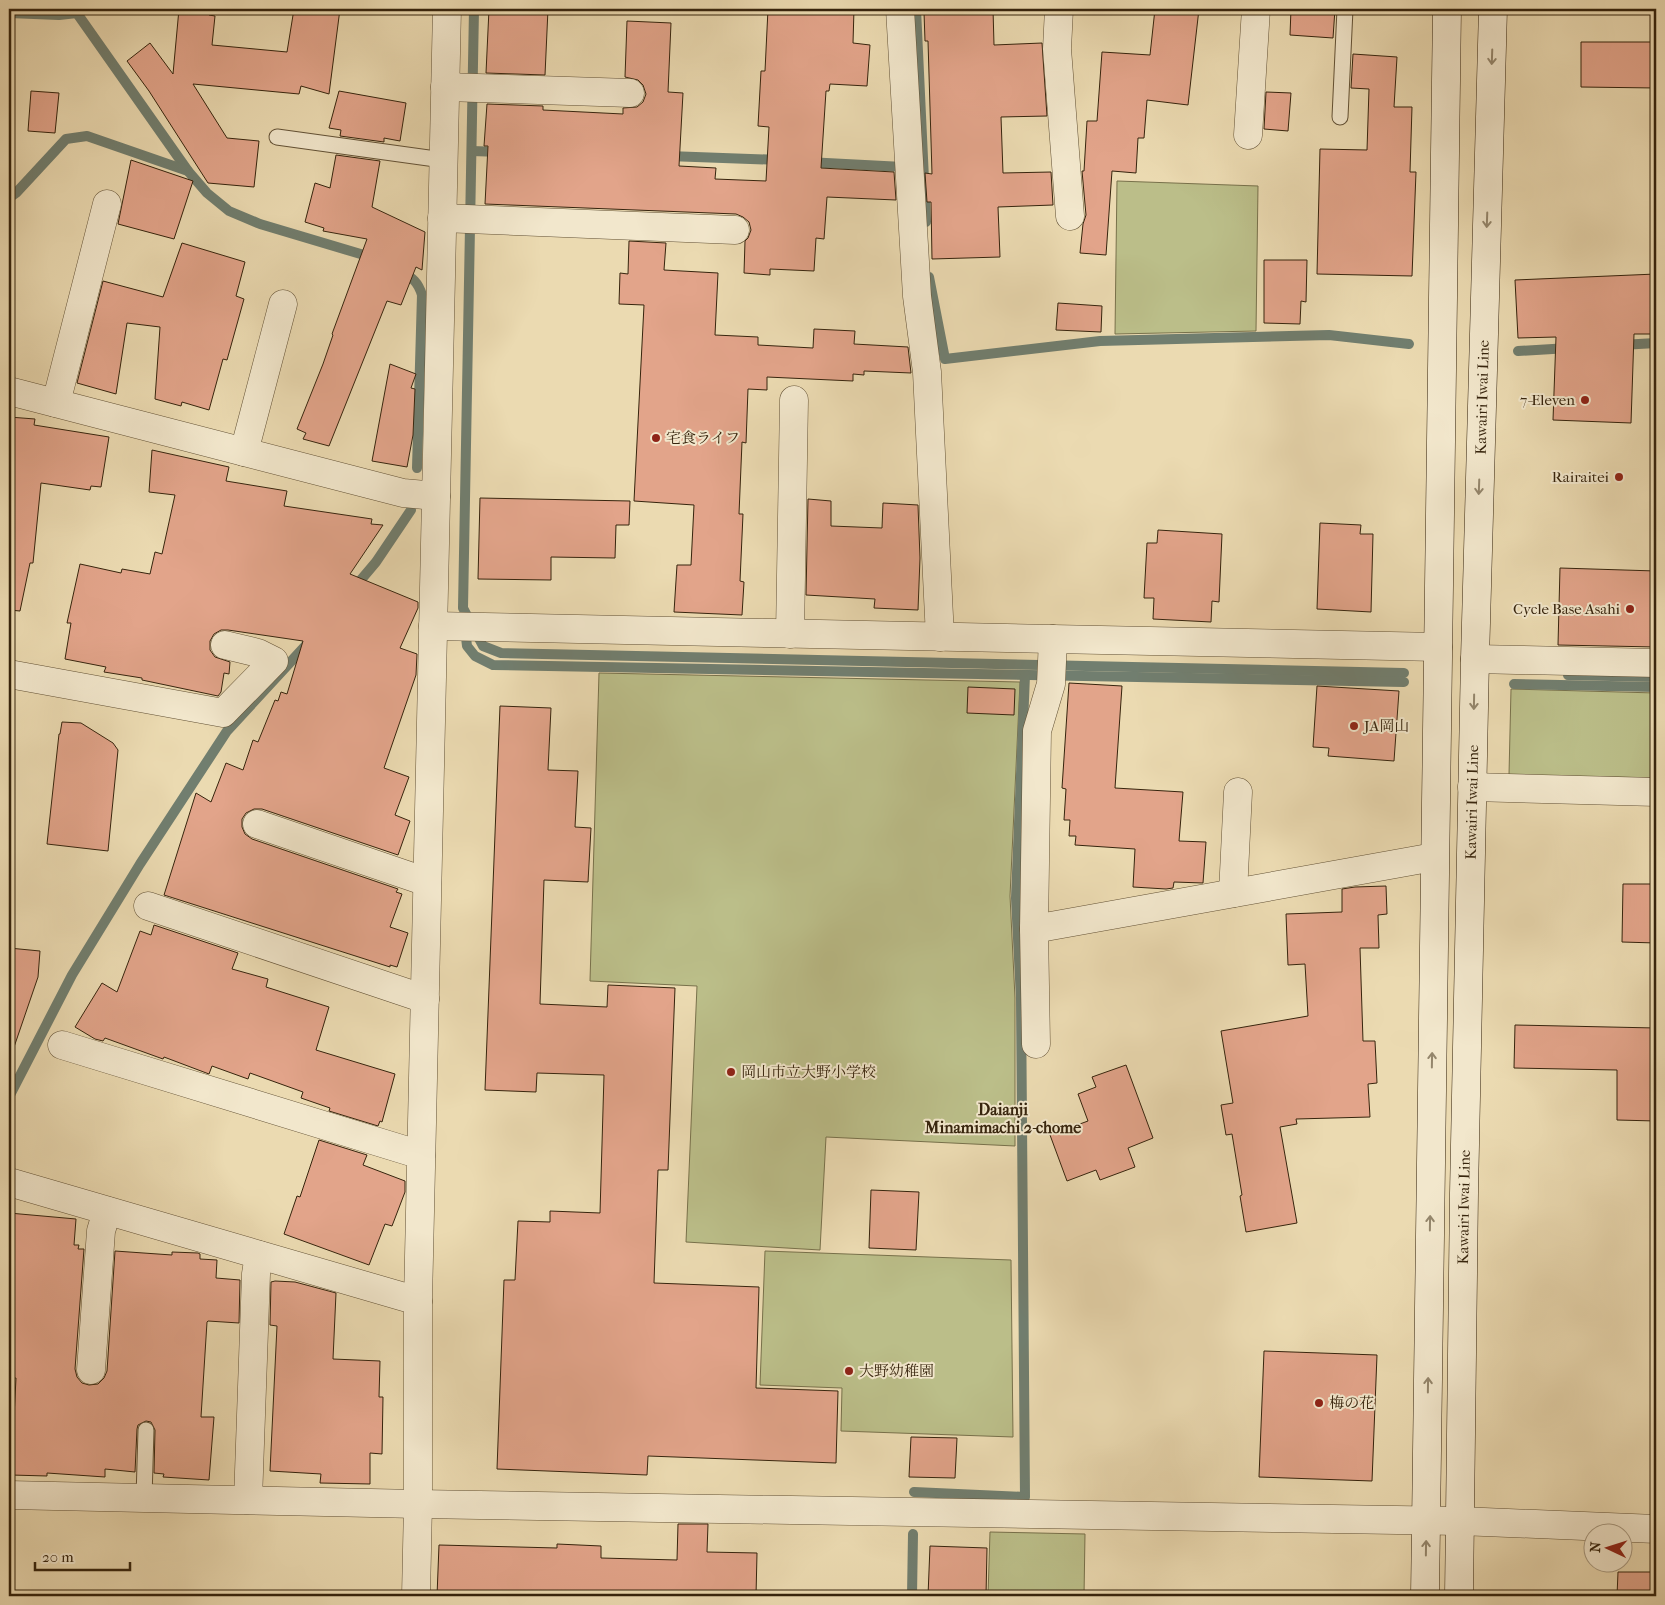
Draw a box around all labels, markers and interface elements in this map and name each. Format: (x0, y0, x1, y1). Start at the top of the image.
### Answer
one-way arrow (1487, 49, 1497, 65)
one-way arrow (1483, 212, 1492, 228)
street label: Kawairi Iwai Line (1472, 339, 1493, 455)
place label: 7-Eleven (1520, 391, 1575, 409)
marker: 7-Eleven (1579, 394, 1591, 406)
place label: 宅食ライフ (666, 429, 740, 447)
marker: 宅食ライフ (650, 432, 662, 444)
place label: Rairaitei (1552, 468, 1610, 486)
marker: Rairaitei (1613, 471, 1625, 483)
one-way arrow (1475, 479, 1484, 495)
place label: Cycle Base Asahi (1513, 600, 1621, 618)
marker: Cycle Base Asahi (1624, 603, 1636, 615)
one-way arrow (1469, 694, 1479, 710)
place label: JA岡山 (1363, 717, 1409, 735)
marker: JA岡山 (1348, 720, 1360, 732)
street label: Kawairi Iwai Line (1462, 744, 1482, 860)
one-way arrow (1427, 1052, 1437, 1068)
place label: 岡山市立大野小学校 (741, 1063, 876, 1081)
marker: 岡山市立大野小学校 (725, 1066, 737, 1078)
district label: Daianji Minamimachi 2-chome (924, 1100, 1081, 1137)
street label: Kawairi Iwai Line (1454, 1149, 1474, 1265)
one-way arrow (1425, 1215, 1435, 1231)
place label: 大野幼稚園 (859, 1362, 934, 1380)
marker: 大野幼稚園 (843, 1365, 855, 1377)
one-way arrow (1423, 1377, 1433, 1394)
place label: 梅の花 (1329, 1394, 1374, 1412)
marker: 梅の花 (1313, 1397, 1325, 1409)
north arrow (1582, 1522, 1632, 1572)
scale bar (35, 1540, 130, 1572)
one-way arrow (1421, 1540, 1430, 1556)
text: N (1587, 1541, 1604, 1553)
text: 20 m (42, 1548, 74, 1566)

